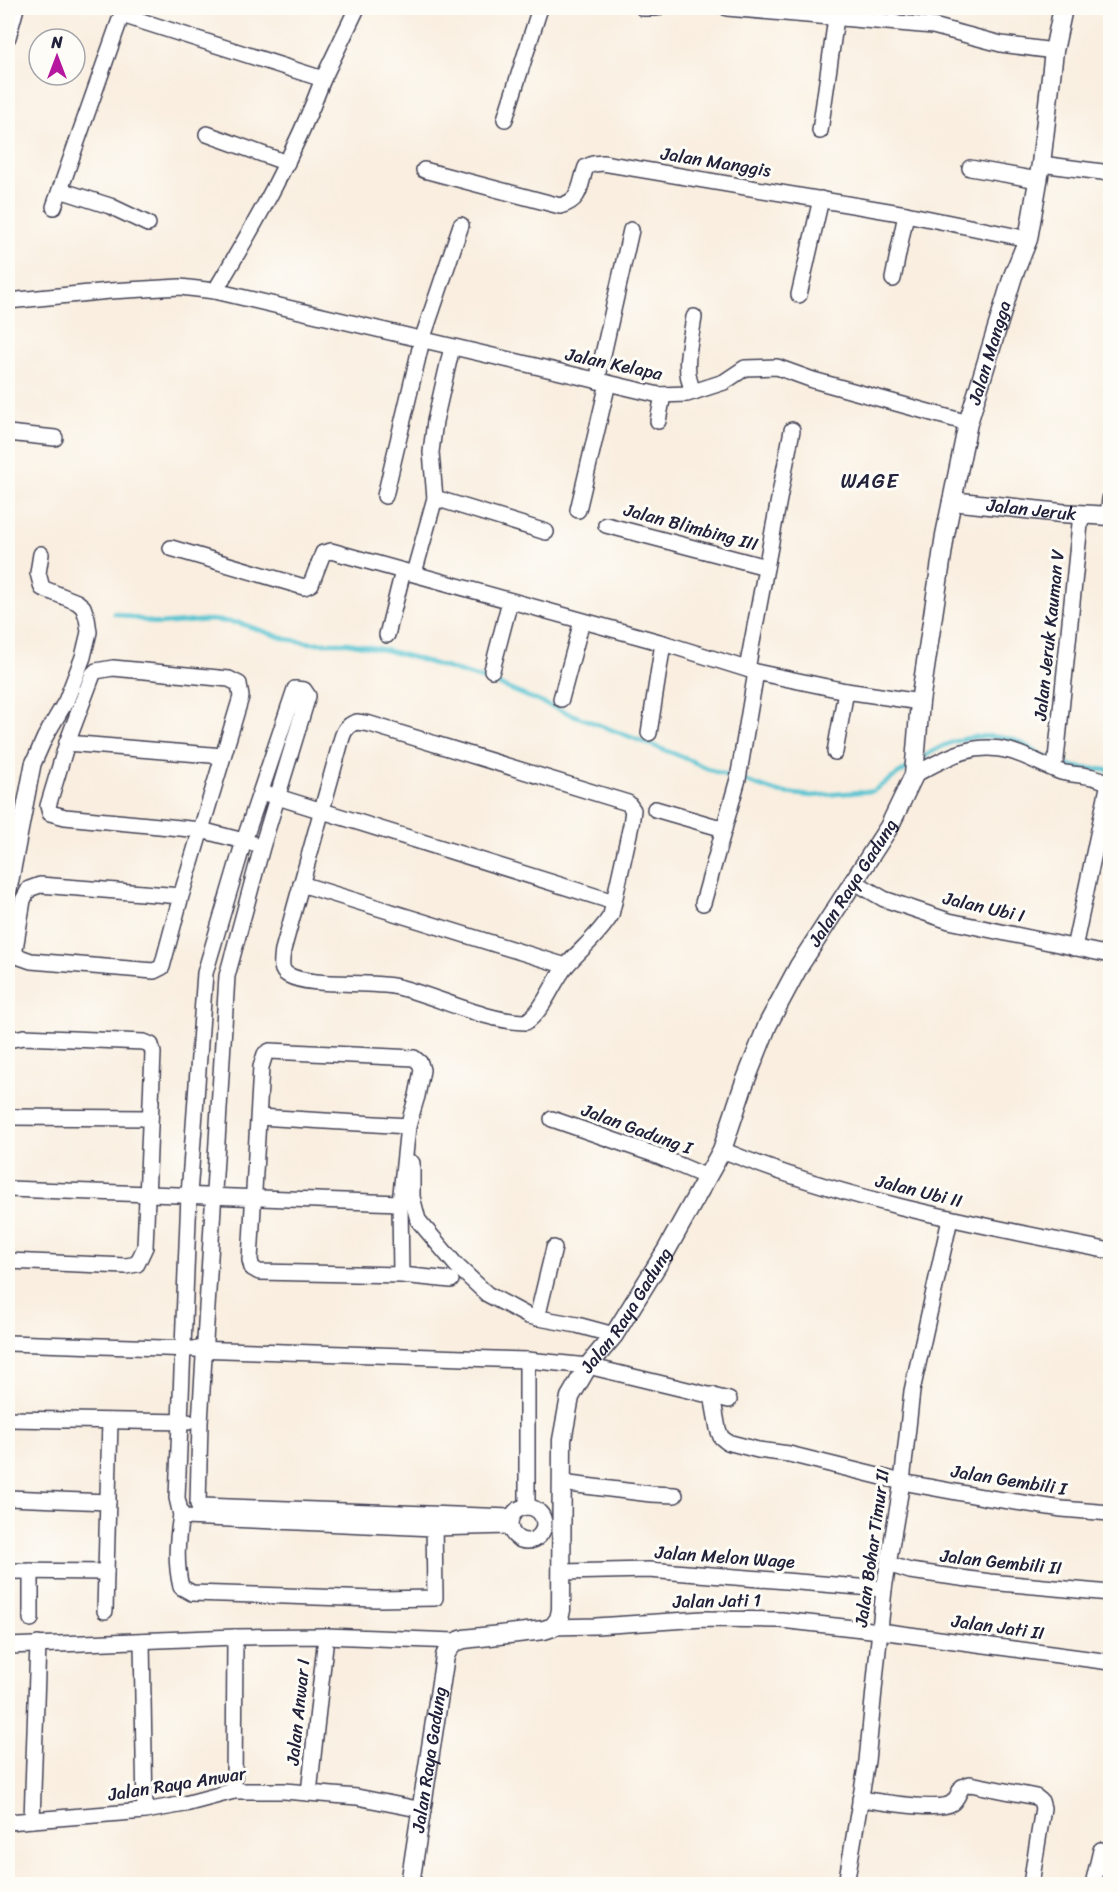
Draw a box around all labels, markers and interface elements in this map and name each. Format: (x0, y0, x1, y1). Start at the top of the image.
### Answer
north arrow (27, 27, 87, 87)
text: N (50, 28, 63, 57)
street label: Jalan Manggis (658, 137, 774, 187)
street label: Jalan Mangga (958, 297, 1021, 410)
street label: Jalan Kelapa (562, 338, 666, 390)
district label: WAGE (840, 462, 900, 500)
street label: Jalan Jeruk (984, 489, 1078, 530)
street label: Jalan Blimbing III (619, 493, 762, 560)
street label: Jalan Jeruk Kauman V (1024, 548, 1074, 723)
street label: Jalan Raya Gadung (799, 814, 907, 954)
street label: Jalan Ubi I (939, 882, 1028, 932)
street label: Jalan Gadung I (576, 1094, 699, 1165)
street label: Jalan Ubi II (871, 1165, 966, 1217)
street label: Jalan Raya Gadung (571, 1241, 681, 1380)
street label: Jalan Gembili I (948, 1455, 1071, 1505)
street label: Jalan Bohar Timur II (845, 1467, 899, 1630)
street label: Jalan Melon Wage (653, 1536, 796, 1578)
street label: Jalan Gembili II (938, 1540, 1064, 1584)
street label: Jalan Jati 1 (672, 1584, 762, 1618)
street label: Jalan Jati II (949, 1605, 1047, 1649)
street label: Jalan Anwar I (276, 1657, 320, 1768)
street label: Jalan Raya Gadung (402, 1684, 456, 1836)
street label: Jalan Raya Anwar (105, 1757, 250, 1811)

